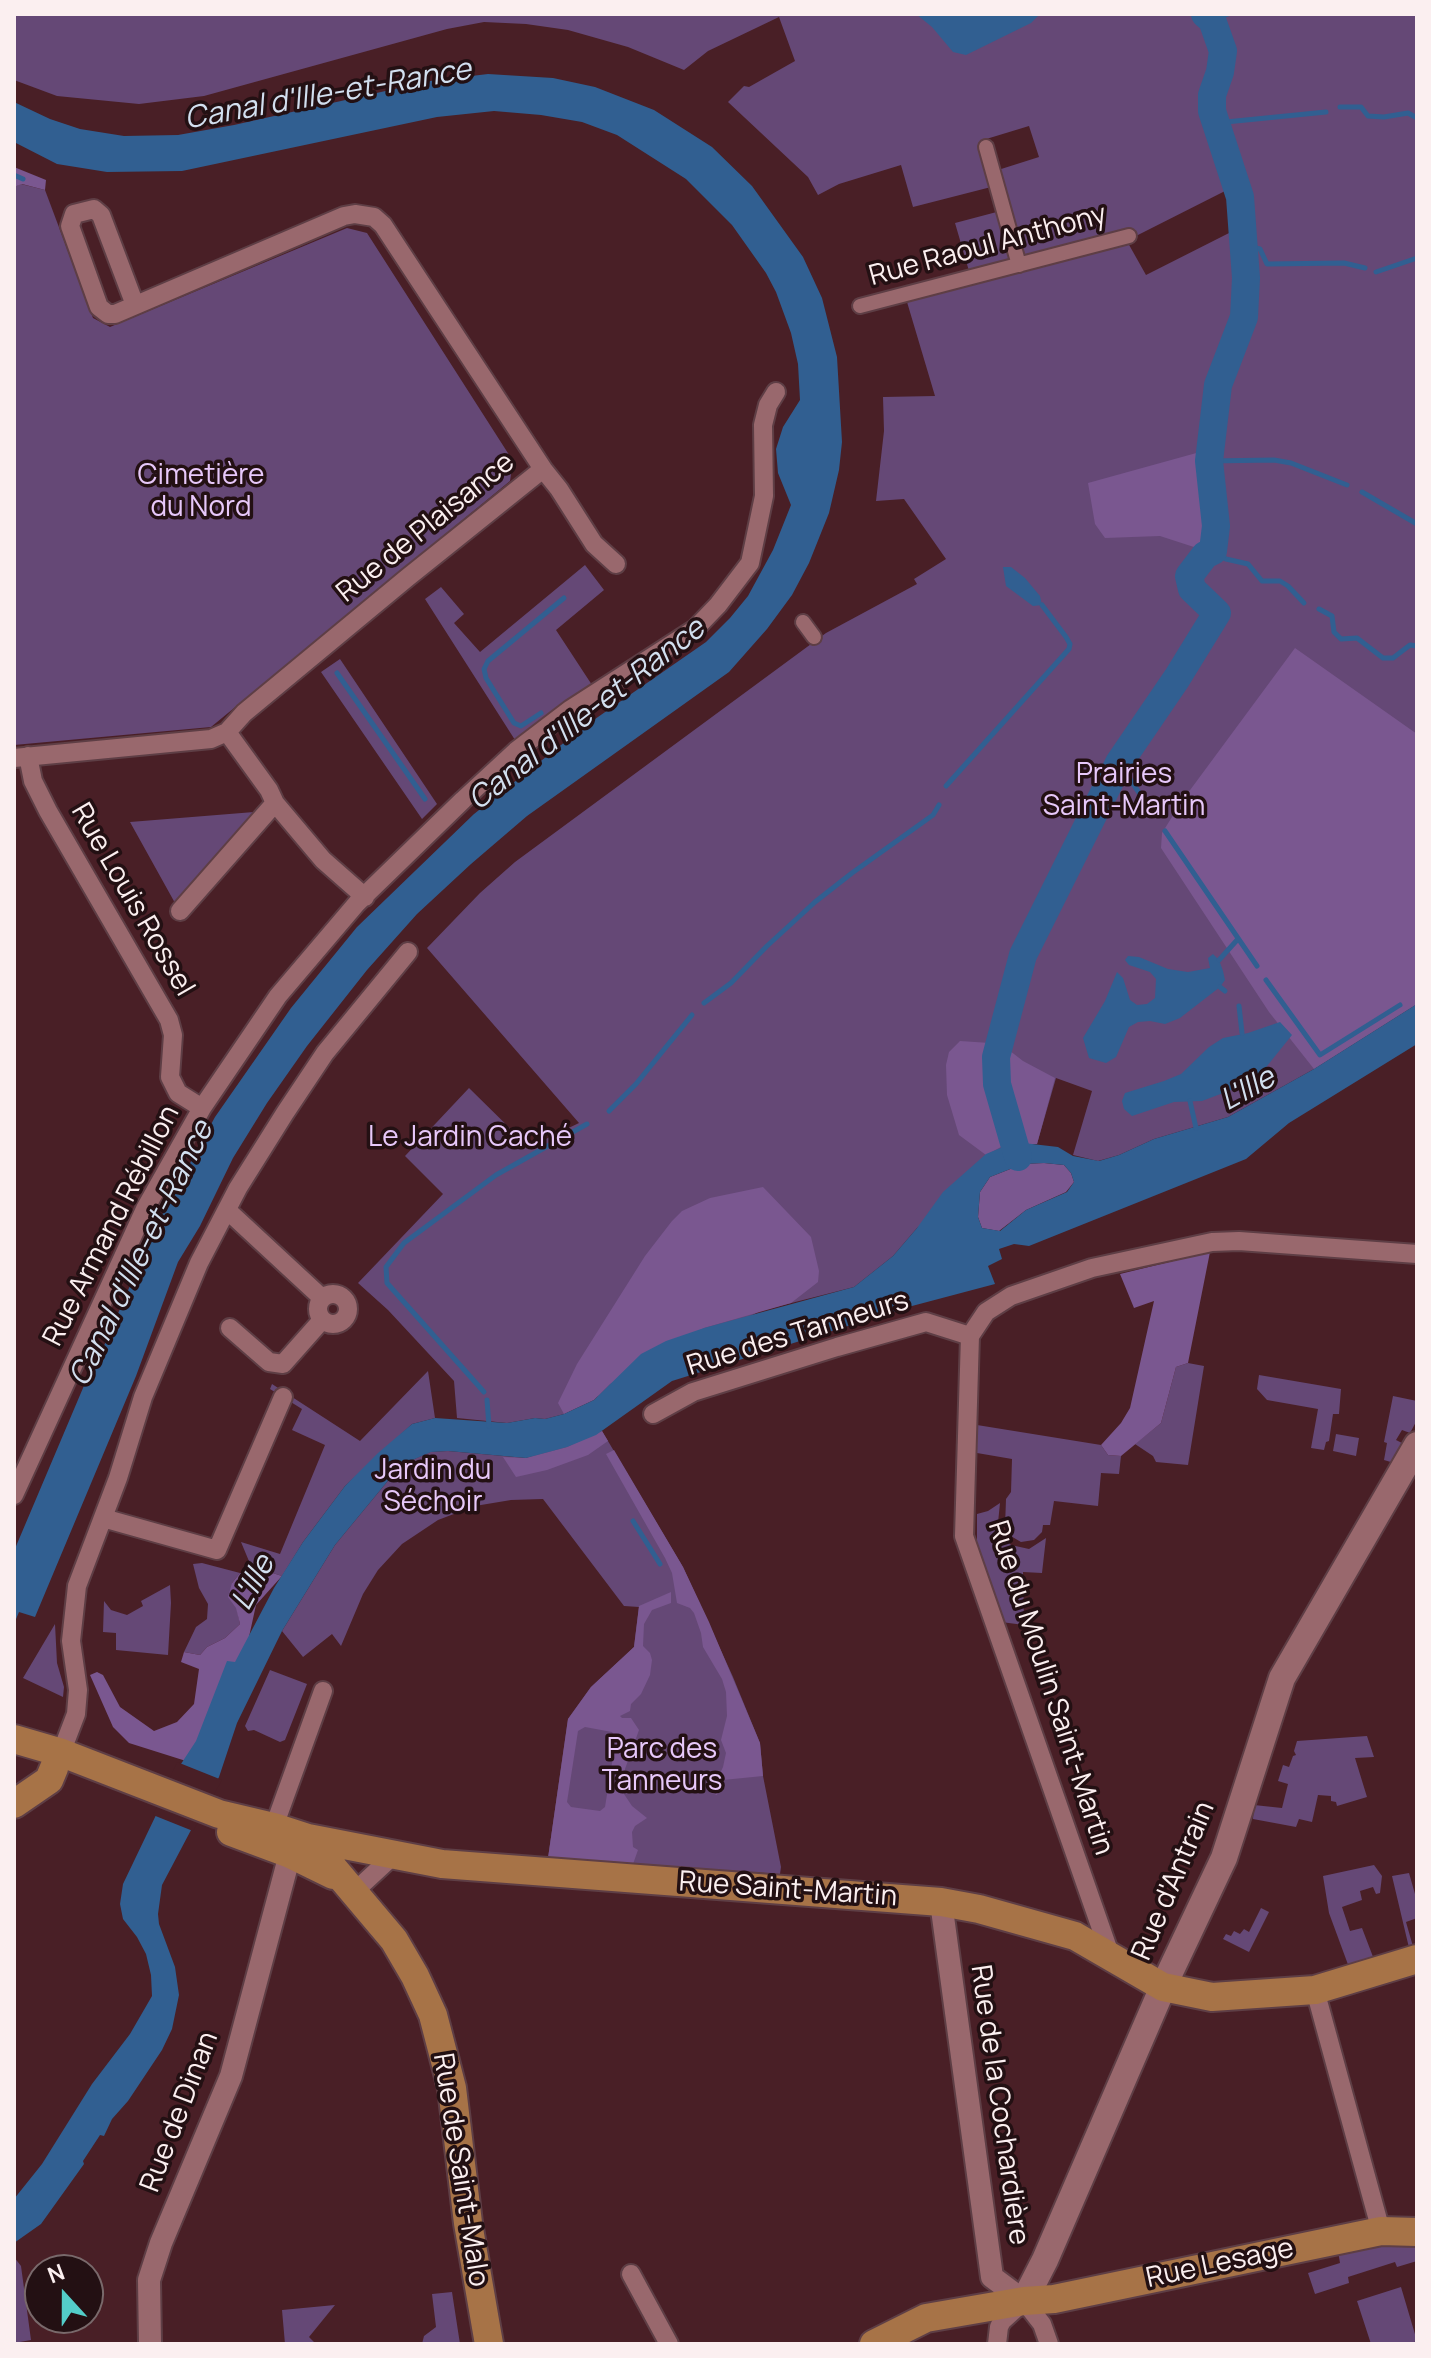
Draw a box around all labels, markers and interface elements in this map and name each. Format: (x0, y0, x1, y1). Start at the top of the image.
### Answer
water label: Canal d'Ille-et-Rance (182, 52, 474, 138)
street label: Rue Raoul Anthony (866, 198, 1110, 294)
street label: Rue de Plaisance (330, 446, 522, 610)
park label: Cimetière du Nord (138, 459, 264, 525)
water label: Canal d'Ille-et-Rance (462, 612, 712, 818)
park label: Prairies Saint-Martin (1043, 758, 1205, 824)
street label: Rue Louis Rossel (63, 798, 201, 1002)
water label: L'Ille (1214, 1061, 1282, 1119)
street label: Rue Armand Rébillon (37, 1100, 187, 1352)
water label: Canal d'Ille-et-Rance (62, 1116, 222, 1392)
park label: Le Jardin Caché (368, 1121, 572, 1155)
street label: Rue des Tanneurs (683, 1284, 913, 1384)
park label: Jardin du Séchoir (375, 1454, 491, 1520)
street label: Rue du Moulin Saint-Martin (980, 1517, 1120, 1859)
water label: L'Ille (225, 1550, 283, 1616)
park label: Parc des Tanneurs (602, 1733, 722, 1799)
street label: Rue d'Antrain (1125, 1797, 1223, 1965)
street label: Rue Saint-Martin (678, 1866, 898, 1914)
street label: Rue de la Cochardière (963, 1963, 1035, 2247)
street label: Rue de Dinan (134, 2027, 226, 2197)
street label: Rue de Saint-Malo (425, 2051, 495, 2289)
street label: Rue Lesage (1143, 2232, 1297, 2296)
north arrow (24, 2254, 104, 2334)
text: N (43, 2257, 69, 2290)

